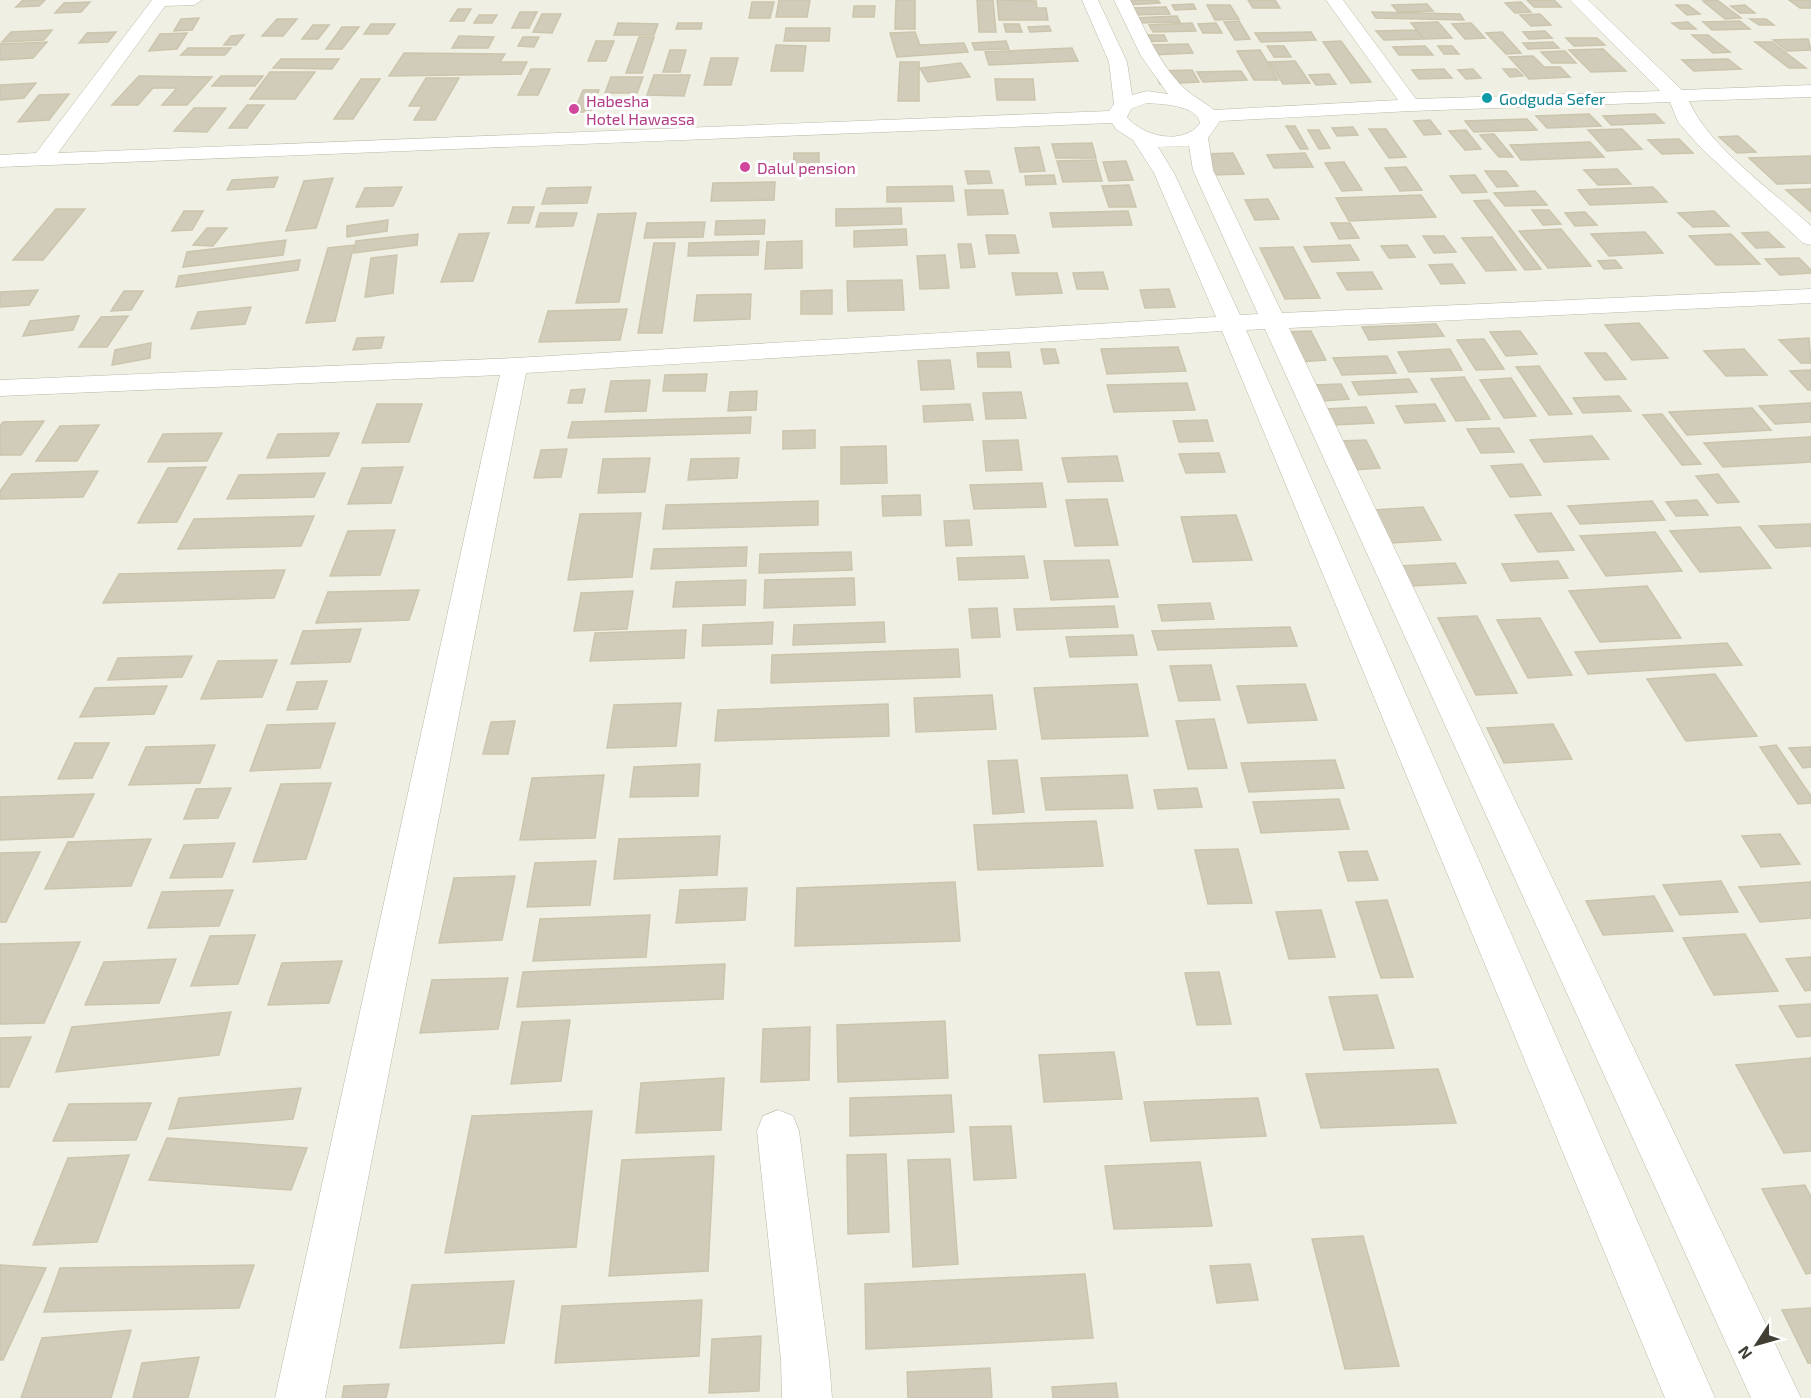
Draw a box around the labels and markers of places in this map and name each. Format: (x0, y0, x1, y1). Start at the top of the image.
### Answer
place label: Godguda Sefer (1499, 89, 1606, 108)
place label: Habesha Hotel Hawassa (586, 91, 695, 128)
marker: Godguda Sefer (1480, 91, 1494, 105)
marker: Habesha Hotel Hawassa (567, 102, 581, 116)
place label: Dalul pension (757, 158, 856, 177)
marker: Dalul pension (738, 160, 752, 174)

